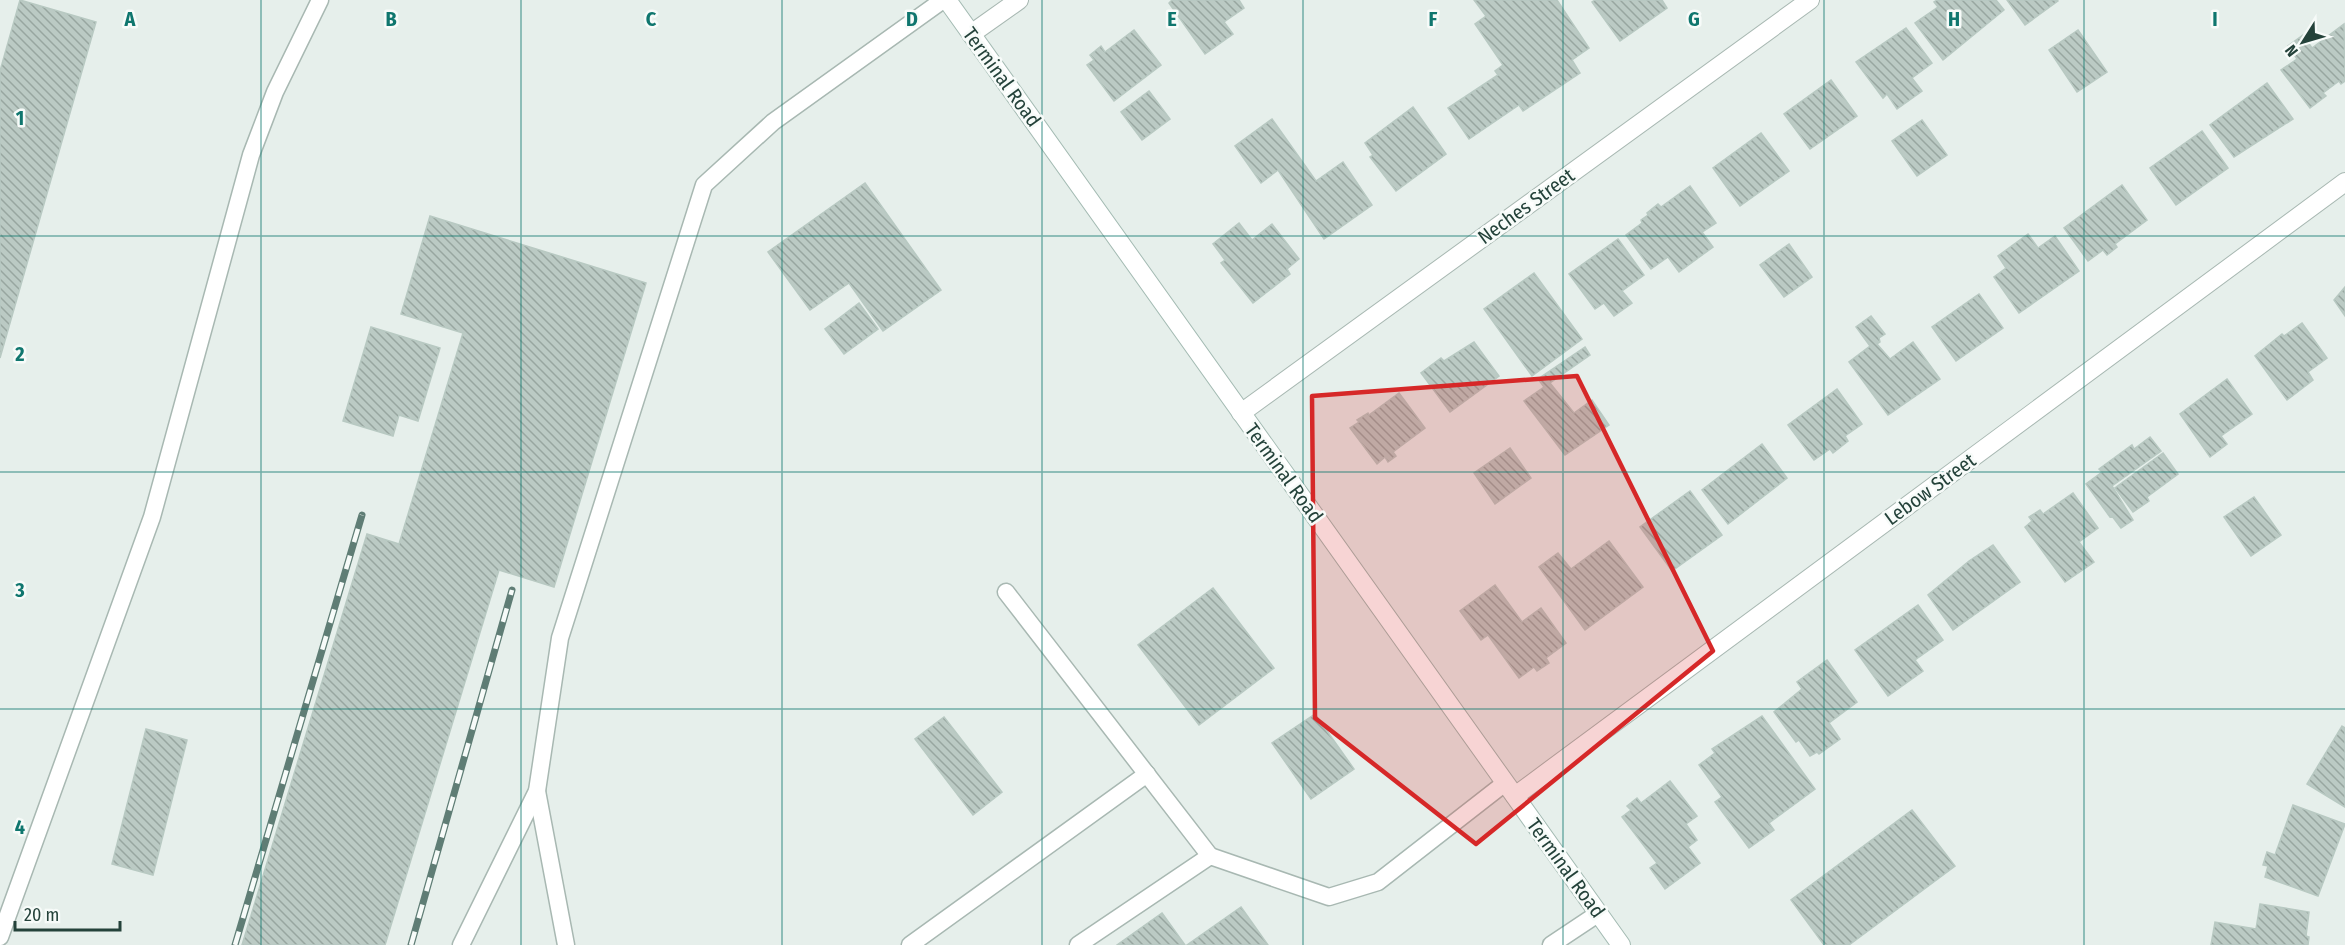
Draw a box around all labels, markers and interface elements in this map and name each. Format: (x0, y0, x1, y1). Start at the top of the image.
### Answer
text: A (124, 7, 137, 31)
text: B (385, 7, 397, 31)
text: C (646, 7, 657, 31)
text: D (906, 7, 918, 31)
text: E (1167, 7, 1177, 31)
text: F (1429, 7, 1438, 31)
text: G (1688, 7, 1700, 31)
text: H (1948, 7, 1960, 31)
text: I (2212, 7, 2218, 31)
north arrow (2273, 12, 2333, 72)
street label: Terminal Road (958, 23, 1046, 131)
text: N (2281, 41, 2302, 60)
text: 1 (16, 106, 24, 130)
street label: Neches Street (1473, 163, 1579, 249)
text: 2 (14, 342, 25, 366)
street label: Terminal Road (1240, 419, 1328, 527)
street label: Lebow Street (1880, 448, 1980, 530)
text: 3 (14, 578, 25, 602)
street label: Terminal Road (1522, 814, 1610, 922)
text: 4 (15, 815, 25, 839)
scale bar (15, 894, 120, 932)
text: 20 m (24, 904, 59, 926)

